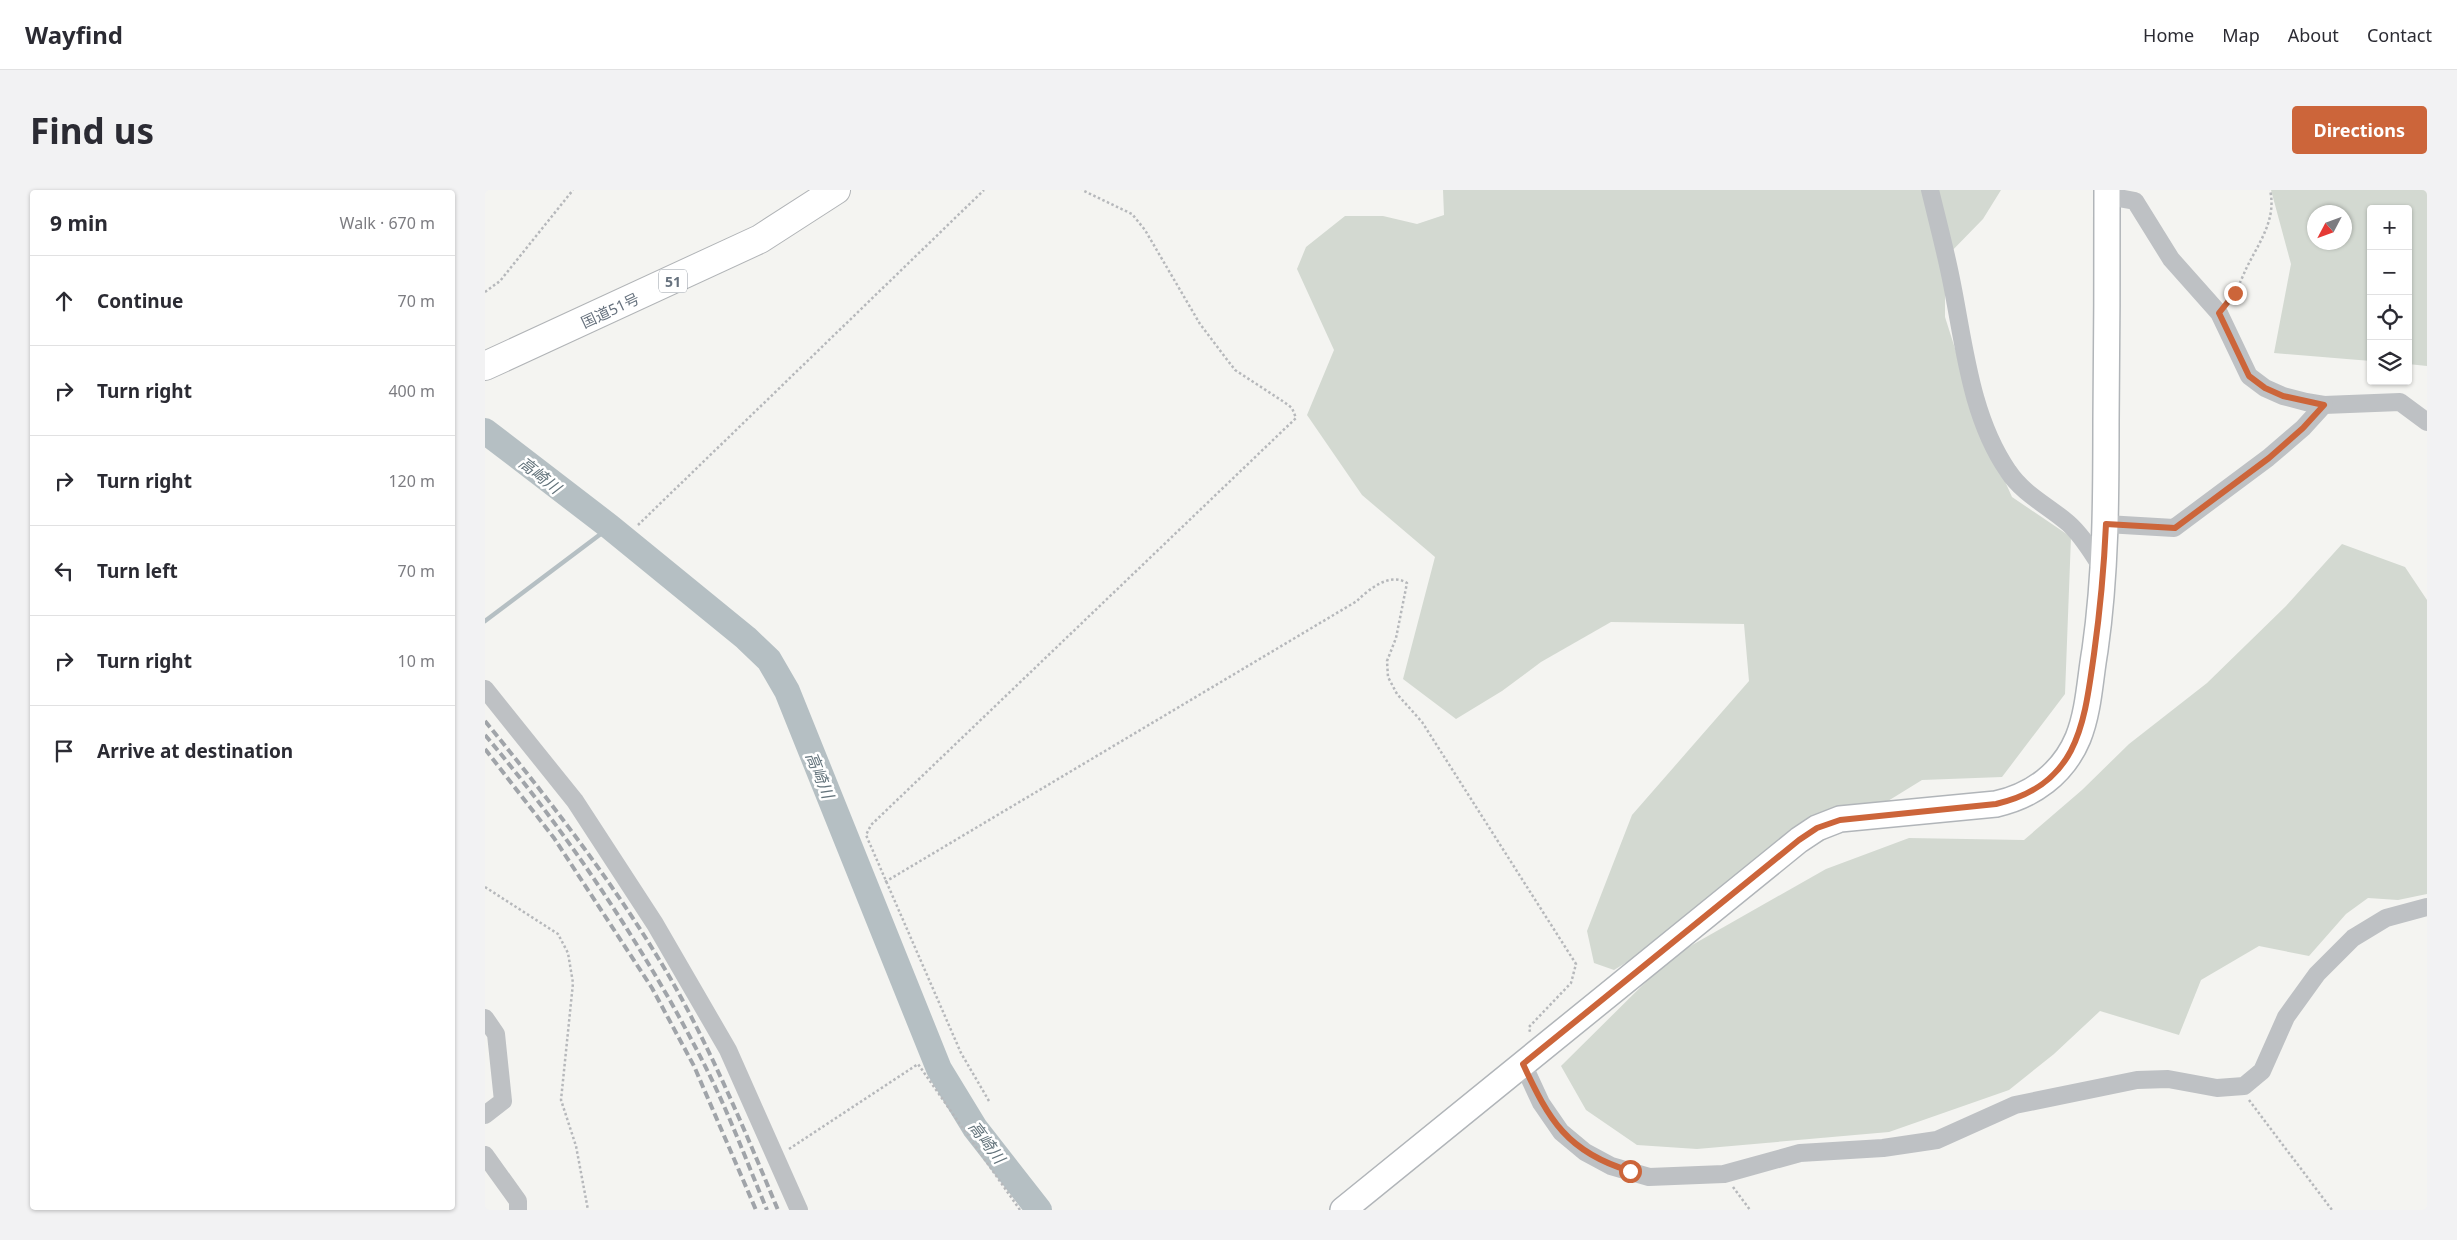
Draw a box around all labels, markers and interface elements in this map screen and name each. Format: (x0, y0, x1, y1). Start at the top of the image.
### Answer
text: Wayfind (25, 18, 123, 51)
text: Home (2143, 23, 2194, 47)
text: Map (2222, 23, 2260, 47)
text: About (2288, 23, 2339, 47)
text: Contact (2367, 23, 2432, 47)
button: Directions (2292, 106, 2427, 154)
text: Find us (30, 107, 154, 154)
north arrow (2307, 205, 2352, 250)
map controls (2367, 205, 2412, 385)
button: + (2367, 205, 2412, 250)
text: 9 min (50, 209, 108, 237)
text: Walk · 670 m (340, 212, 435, 234)
button: − (2367, 250, 2412, 295)
road number: 51 (659, 270, 687, 292)
route end (2224, 282, 2247, 305)
icon: ahead (50, 287, 78, 315)
text: Continue (97, 288, 183, 314)
street label: 国道51号 (578, 288, 642, 332)
text: 70 m (398, 290, 435, 312)
button: locate (2367, 295, 2412, 340)
button: layers (2367, 340, 2412, 385)
icon: right (50, 377, 78, 405)
text: Turn right (97, 378, 192, 404)
text: 400 m (388, 380, 435, 402)
water label: 高崎川 (514, 452, 567, 500)
icon: right (50, 467, 78, 495)
text: Turn right (97, 468, 192, 494)
text: 120 m (388, 470, 435, 492)
icon: left (50, 557, 78, 585)
text: Turn left (97, 558, 178, 584)
text: 70 m (398, 560, 435, 582)
icon: right (50, 647, 78, 675)
text: Turn right (97, 648, 192, 674)
text: 10 m (398, 650, 435, 672)
icon: arrive (50, 737, 78, 765)
text: Arrive at destination (97, 738, 293, 764)
water label: 高崎川 (801, 749, 840, 803)
water label: 高崎川 (964, 1116, 1011, 1169)
route start (1619, 1160, 1642, 1183)

